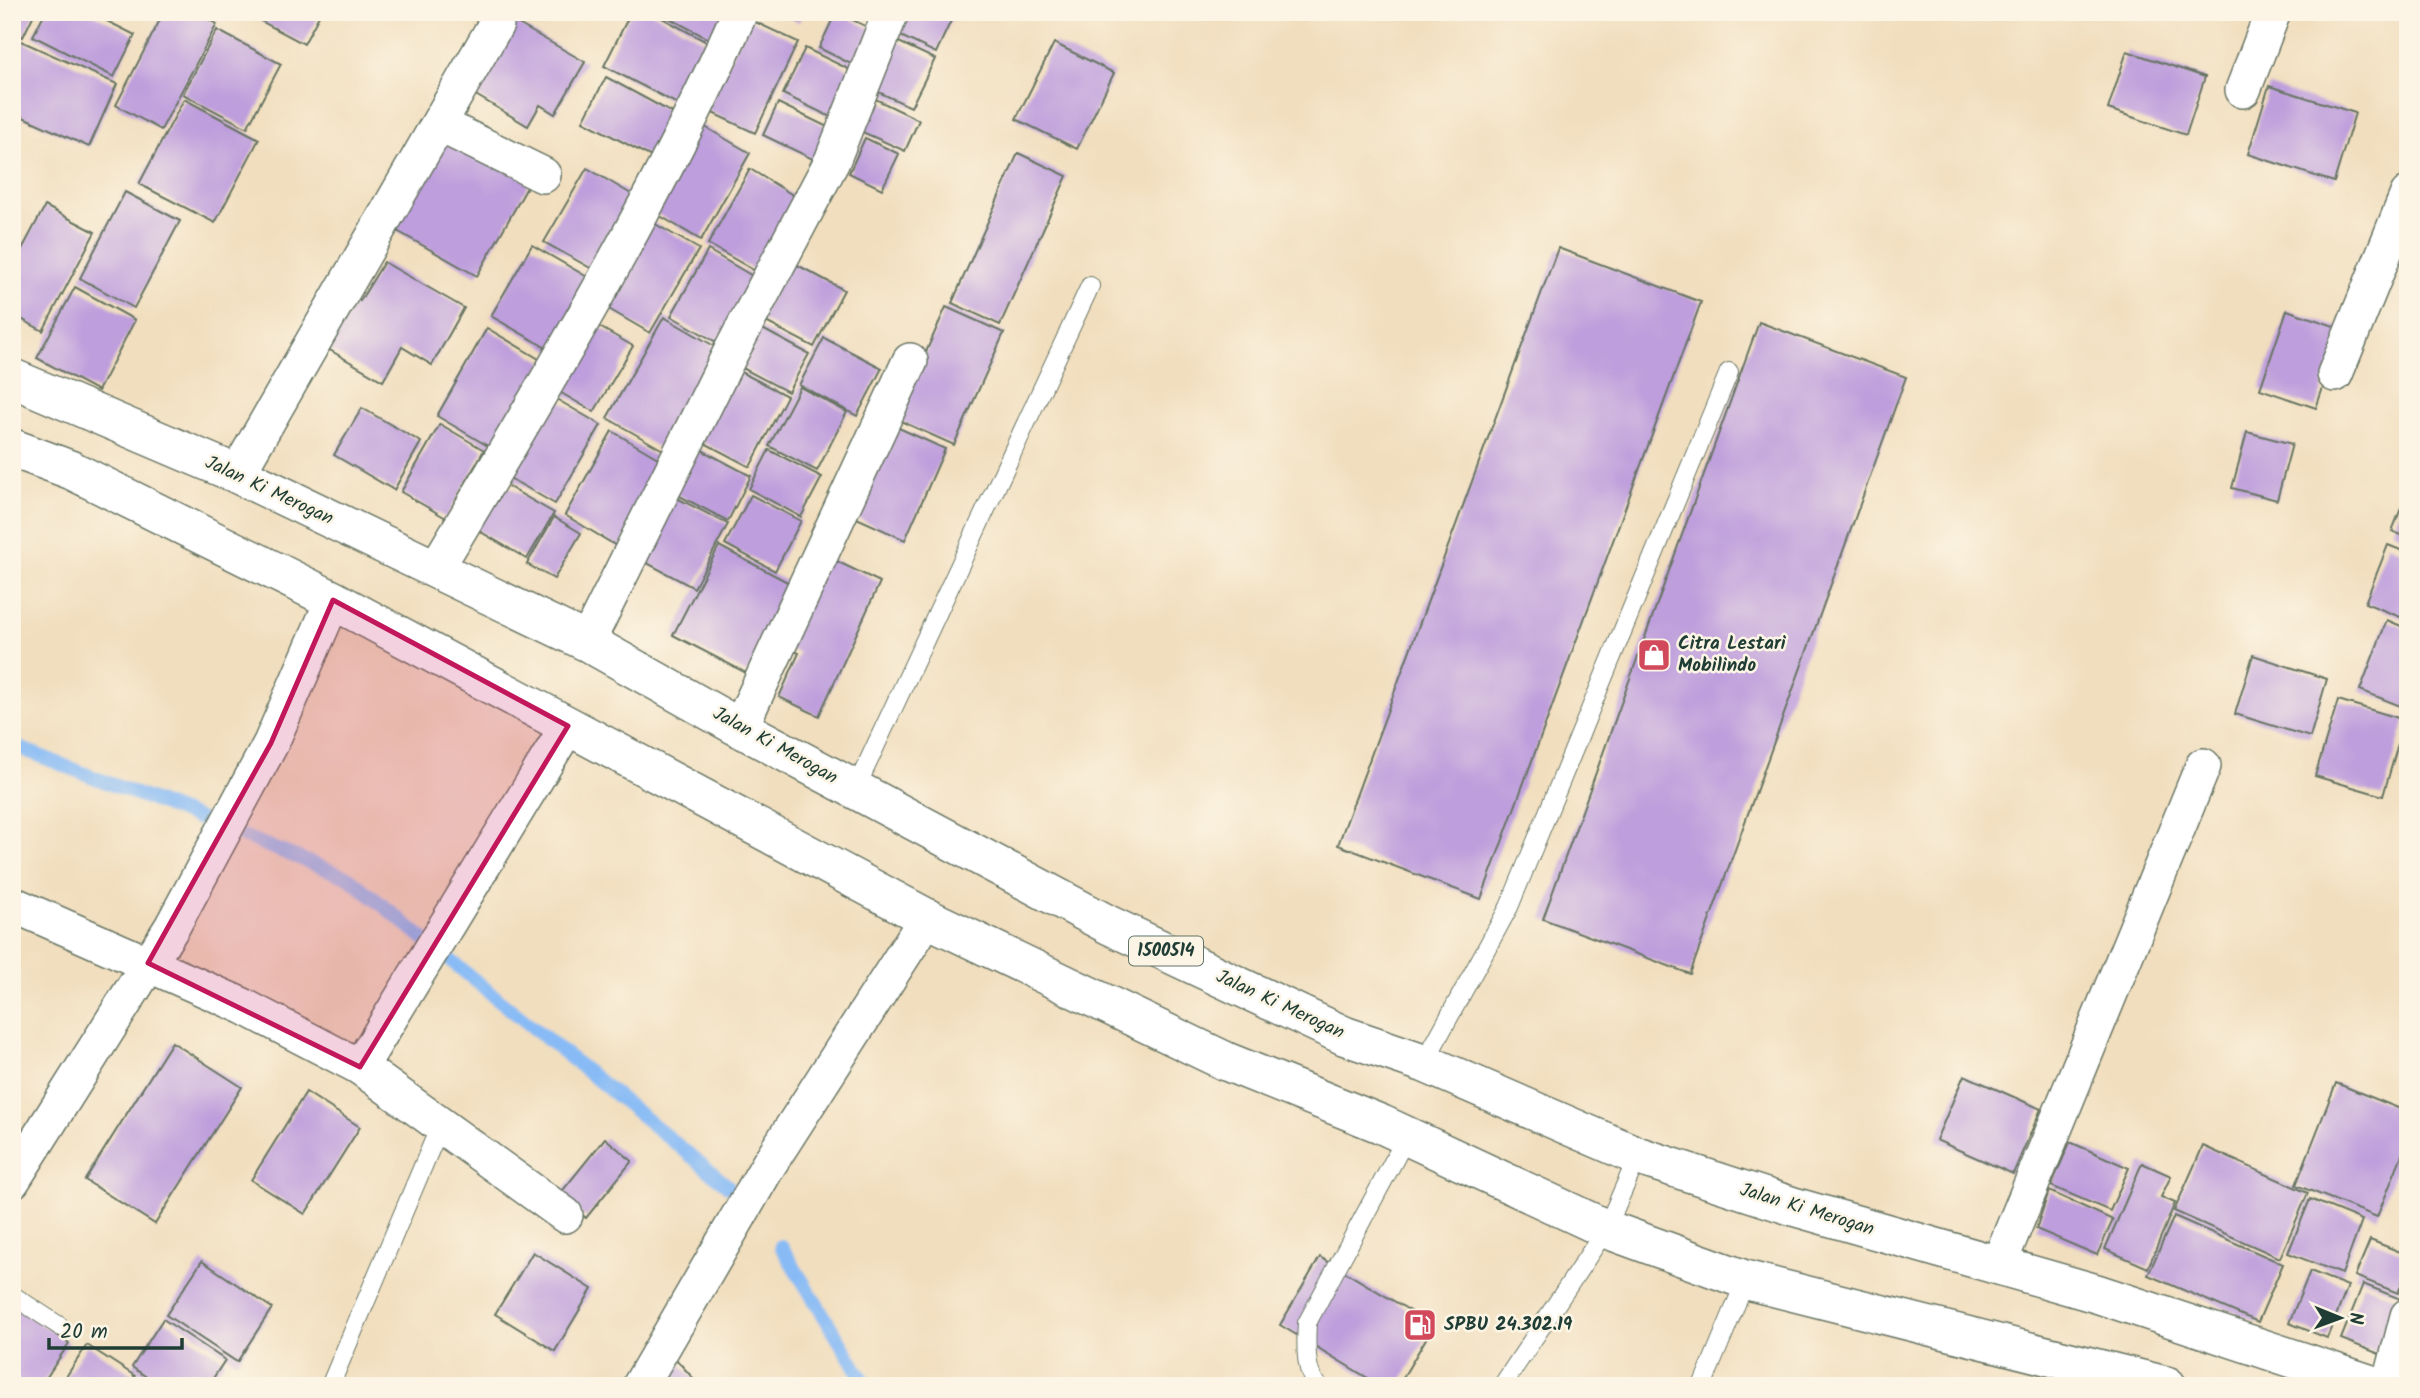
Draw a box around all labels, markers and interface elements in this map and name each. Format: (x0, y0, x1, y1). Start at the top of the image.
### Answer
street label: Jalan Ki Merogan (200, 448, 338, 534)
place label: Citra Lestari Mobilindo (1678, 629, 1787, 681)
shop icon: Citra Lestari Mobilindo (1635, 636, 1673, 674)
street label: Jalan Ki Merogan (707, 699, 843, 793)
road number: 1500514 (1129, 936, 1203, 966)
street label: Jalan Ki Merogan (1211, 962, 1349, 1048)
street label: Jalan Ki Merogan (1736, 1175, 1878, 1245)
north arrow (2304, 1282, 2374, 1352)
fuel station icon: SPBU 24.302.19 (1401, 1306, 1439, 1344)
scale bar (49, 1307, 182, 1351)
place label: SPBU 24.302.19 (1444, 1310, 1573, 1340)
text: N (2340, 1312, 2370, 1325)
text: 20 m (60, 1316, 108, 1349)

